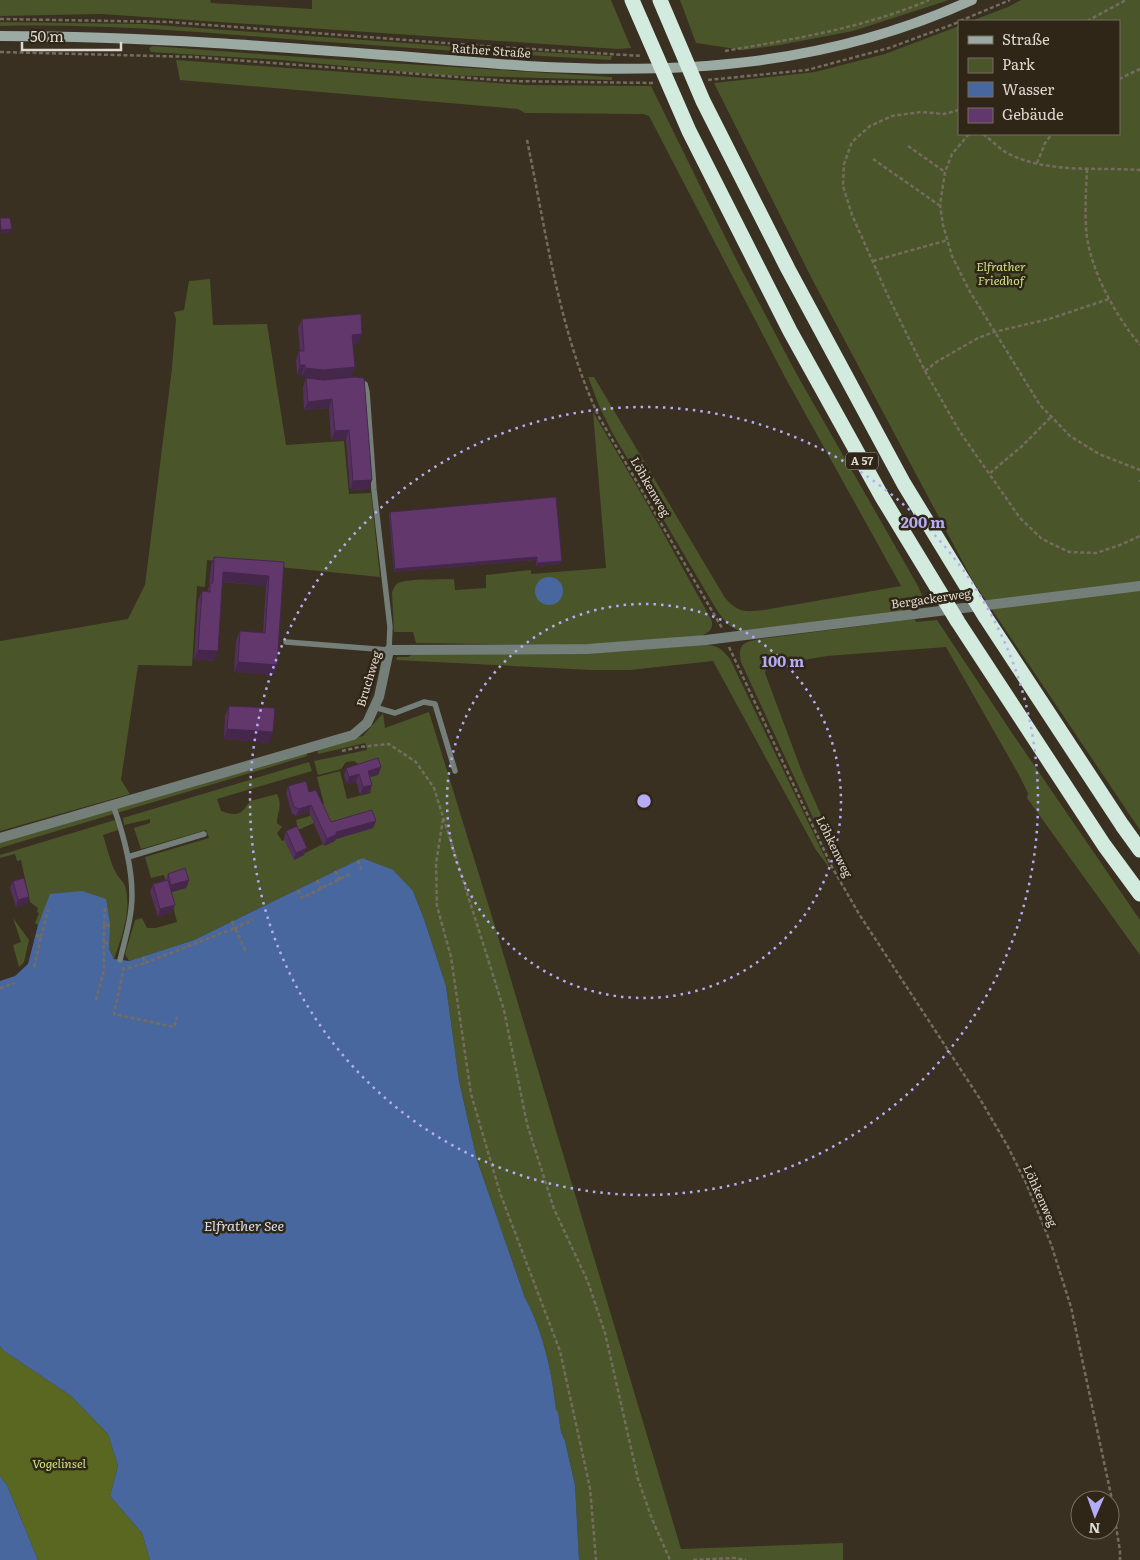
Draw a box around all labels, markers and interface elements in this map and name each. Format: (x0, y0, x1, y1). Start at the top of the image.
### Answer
scale bar (22, 20, 121, 52)
legend (958, 20, 1120, 135)
text: 50 m (30, 24, 64, 47)
text: Straße (1002, 27, 1050, 50)
street label: Rather Straße (451, 38, 531, 62)
text: Park (1002, 52, 1036, 75)
text: Wasser (1002, 77, 1054, 100)
text: Gebäude (1002, 102, 1064, 125)
park label: Elfrather Friedhof (976, 257, 1026, 289)
road number: A 57 (846, 452, 878, 470)
street label: Löhkenweg (626, 453, 675, 520)
text: 200 m (901, 510, 945, 533)
street label: Bergackerweg (890, 583, 972, 613)
street label: Bruchweg (351, 648, 385, 709)
text: 100 m (762, 649, 804, 672)
centre of rings (635, 792, 653, 810)
street label: Löhkenweg (812, 813, 858, 881)
street label: Löhkenweg (1019, 1162, 1063, 1230)
water label: Elfrather See (204, 1215, 285, 1235)
park label: Vogelinsel (32, 1454, 86, 1472)
north arrow (1070, 1490, 1120, 1540)
text: N (1088, 1519, 1101, 1539)

